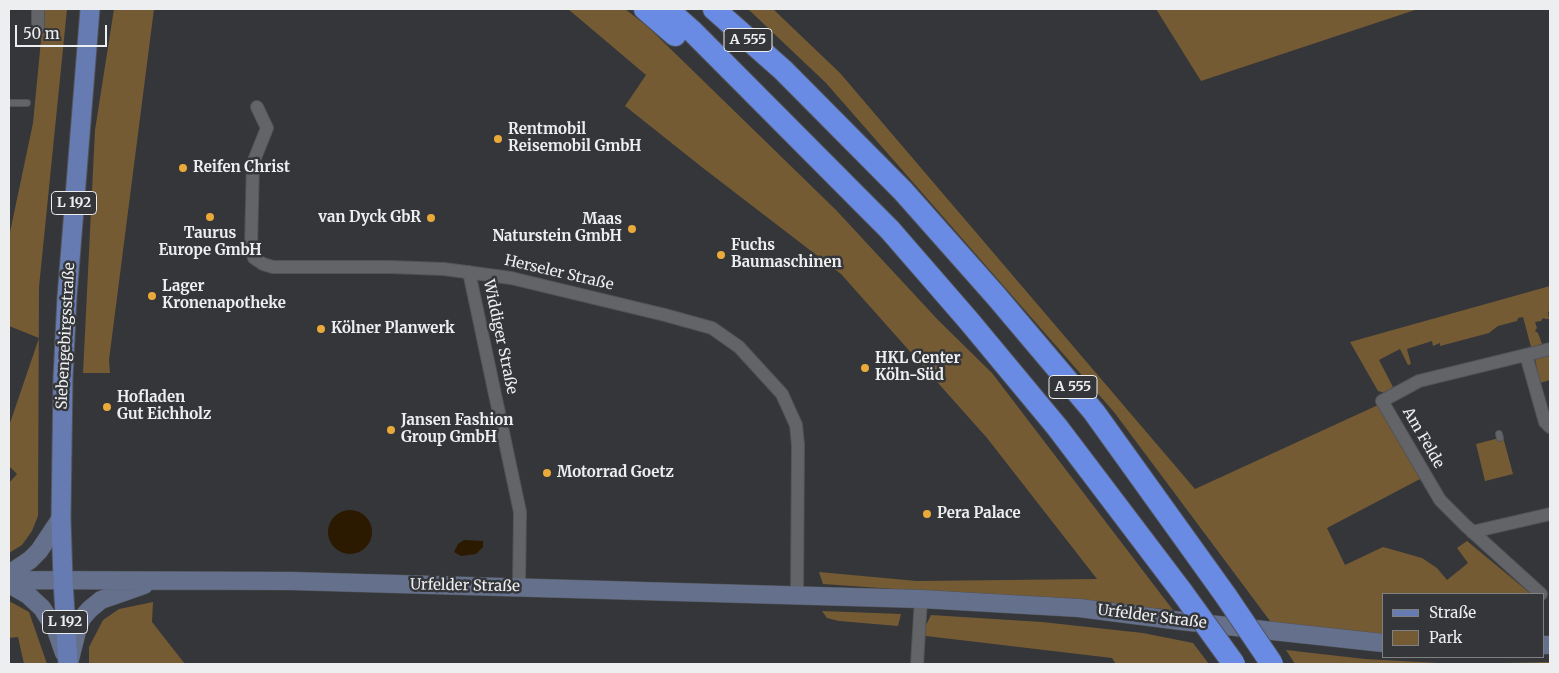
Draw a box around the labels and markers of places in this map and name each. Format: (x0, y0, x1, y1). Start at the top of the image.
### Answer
place label: Rentmobil Reisemobil GmbH (508, 121, 641, 156)
marker: Rentmobil Reisemobil GmbH (492, 133, 504, 145)
place label: Reifen Christ (193, 159, 290, 177)
marker: Reifen Christ (177, 162, 189, 174)
place label: van Dyck GbR (318, 209, 421, 227)
marker: Taurus Europe GmbH (204, 211, 216, 223)
place label: Maas Naturstein GmbH (492, 211, 622, 246)
marker: van Dyck GbR (425, 212, 437, 224)
marker: Maas Naturstein GmbH (626, 223, 638, 235)
place label: Taurus Europe GmbH (158, 225, 262, 260)
place label: Fuchs Baumaschinen (731, 237, 842, 272)
marker: Fuchs Baumaschinen (715, 249, 727, 261)
place label: Lager Kronenapotheke (162, 278, 286, 313)
marker: Lager Kronenapotheke (146, 290, 158, 302)
place label: Kölner Planwerk (331, 320, 455, 338)
marker: Kölner Planwerk (315, 323, 327, 335)
place label: HKL Center Köln-Süd (875, 350, 960, 385)
marker: HKL Center Köln-Süd (859, 362, 871, 374)
place label: Hofladen Gut Eichholz (117, 389, 211, 424)
marker: Hofladen Gut Eichholz (101, 401, 113, 413)
place label: Jansen Fashion Group GmbH (401, 412, 513, 447)
marker: Jansen Fashion Group GmbH (385, 424, 397, 436)
place label: Motorrad Goetz (557, 464, 674, 482)
marker: Motorrad Goetz (541, 467, 553, 479)
place label: Pera Palace (937, 505, 1021, 523)
marker: Pera Palace (921, 508, 933, 520)

